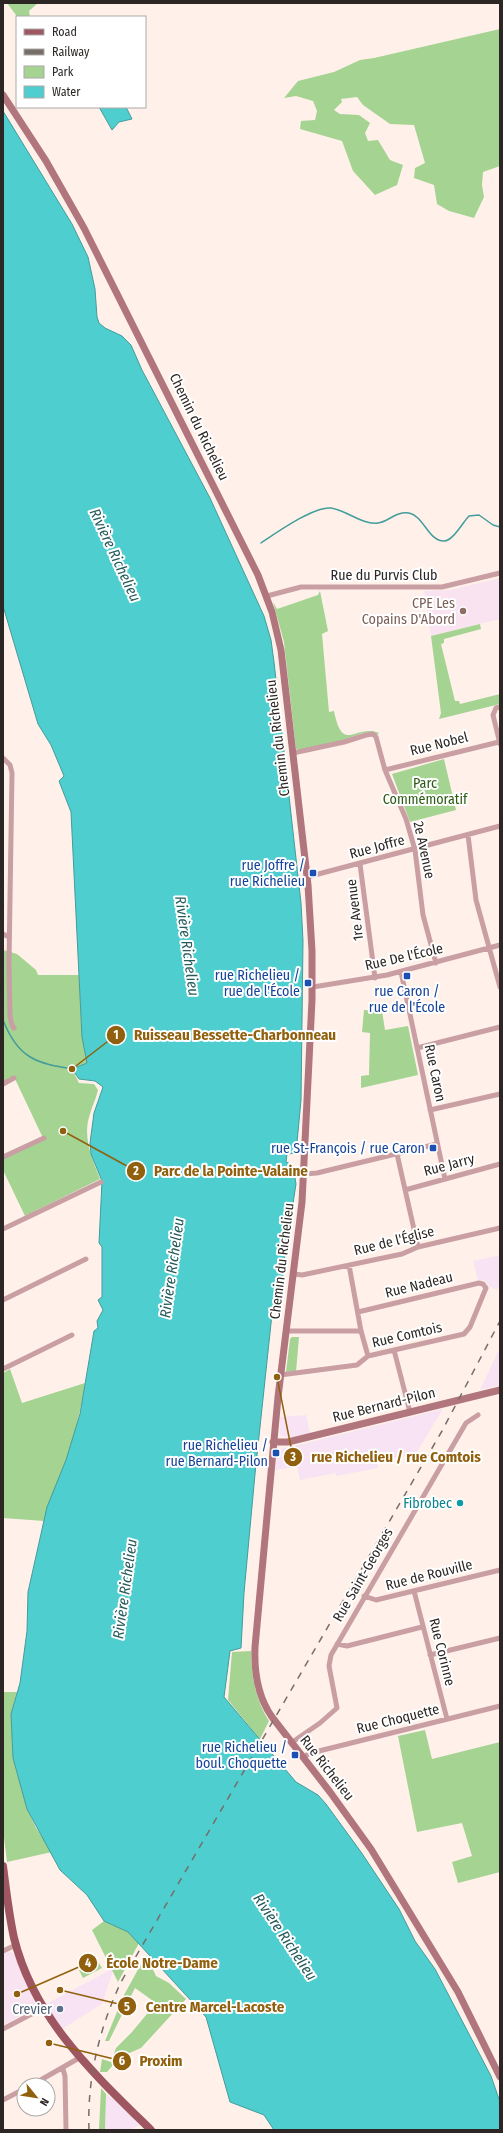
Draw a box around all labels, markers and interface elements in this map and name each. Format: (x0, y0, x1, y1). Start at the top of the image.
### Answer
legend (16, 16, 146, 108)
text: Road (52, 25, 77, 39)
text: Railway (52, 45, 90, 59)
text: Park (52, 65, 74, 79)
text: Water (52, 85, 81, 99)
street label: Chemin du Richelieu (166, 371, 232, 483)
water label: Rivière Richelieu (86, 506, 145, 605)
street label: Rue du Purvis Club (331, 567, 437, 584)
place label: CPE Les Copains D'Abord (362, 595, 455, 628)
marker: CPE Les Copains D'Abord (458, 606, 468, 616)
street label: Chemin du Richelieu (262, 679, 294, 797)
street label: Rue Nobel (408, 729, 470, 759)
park label: Parc Commémoratif (383, 775, 469, 808)
street label: 2e Avenue (410, 820, 438, 880)
street label: Rue Joffre (348, 831, 406, 862)
place label: rue Joffre / rue Richelieu (230, 857, 305, 890)
marker: rue Joffre / rue Richelieu (308, 868, 318, 878)
street label: 1re Avenue (343, 878, 367, 942)
water label: Rivière Richelieu (171, 895, 203, 997)
street label: Rue De l'École (363, 939, 445, 974)
place label: rue Richelieu / rue de l'École (215, 967, 300, 1000)
marker: rue Caron / rue de l'École (402, 971, 412, 981)
marker: rue Richelieu / rue de l'École (303, 978, 313, 988)
place label: rue Caron / rue de l'École (369, 983, 445, 1016)
callout: Ruisseau Bessette-Charbonneau (106, 1021, 344, 1048)
text: Ruisseau Bessette-Charbonneau (134, 1026, 336, 1044)
text: 1 (113, 1028, 119, 1042)
street label: Rue Caron (421, 1043, 449, 1103)
place label: rue St-François / rue Caron (271, 1140, 425, 1157)
marker: rue St-François / rue Caron (428, 1143, 438, 1153)
street label: Rue Jarry (422, 1150, 477, 1180)
callout: Parc de la Pointe-Valaine (126, 1157, 316, 1184)
text: Parc de la Pointe-Valaine (154, 1162, 308, 1180)
text: 2 (132, 1164, 139, 1178)
street label: Chemin du Richelieu (266, 1202, 298, 1320)
water label: Rivière Richelieu (156, 1217, 188, 1319)
street label: Rue de l'Église (352, 1222, 436, 1259)
street label: Rue Nadeau (383, 1268, 455, 1302)
street label: Rue Comtois (370, 1319, 444, 1351)
street label: Rue Bernard-Pilon (331, 1384, 437, 1426)
place label: rue Richelieu / rue Bernard-Pilon (166, 1437, 268, 1470)
callout: rue Richelieu / rue Comtois (283, 1443, 489, 1470)
marker: rue Richelieu / rue Bernard-Pilon (271, 1448, 281, 1458)
text: rue Richelieu / rue Comtois (311, 1448, 481, 1466)
text: 3 (289, 1450, 296, 1464)
place label: Fibrobec (403, 1495, 452, 1512)
marker: Fibrobec (455, 1498, 465, 1508)
street label: Rue Saint-Georges (329, 1525, 397, 1625)
water label: Rivière Richelieu (109, 1538, 141, 1640)
street label: Rue de Rouville (384, 1556, 474, 1594)
street label: Rue Corinne (425, 1616, 459, 1688)
street label: Rue Choquette (355, 1701, 441, 1737)
street label: Rue Richelieu (296, 1732, 358, 1804)
place label: rue Richelieu / boul. Choquette (196, 1739, 287, 1772)
marker: rue Richelieu / boul. Choquette (290, 1750, 300, 1760)
water label: Rivière Richelieu (249, 1890, 321, 1984)
callout: École Notre-Dame (78, 1949, 226, 1976)
text: École Notre-Dame (106, 1954, 218, 1972)
text: 4 (85, 1956, 91, 1970)
callout: Centre Marcel-Lacoste (117, 1993, 292, 2020)
text: Centre Marcel-Lacoste (146, 1998, 285, 2016)
text: 5 (124, 2000, 130, 2014)
place label: Crevier (12, 2001, 52, 2018)
marker: Crevier (55, 2004, 65, 2014)
callout: Proxim (112, 2048, 191, 2075)
text: Proxim (139, 2052, 183, 2070)
text: 6 (119, 2054, 125, 2068)
north arrow (16, 2077, 56, 2117)
text: N (37, 2096, 52, 2108)

